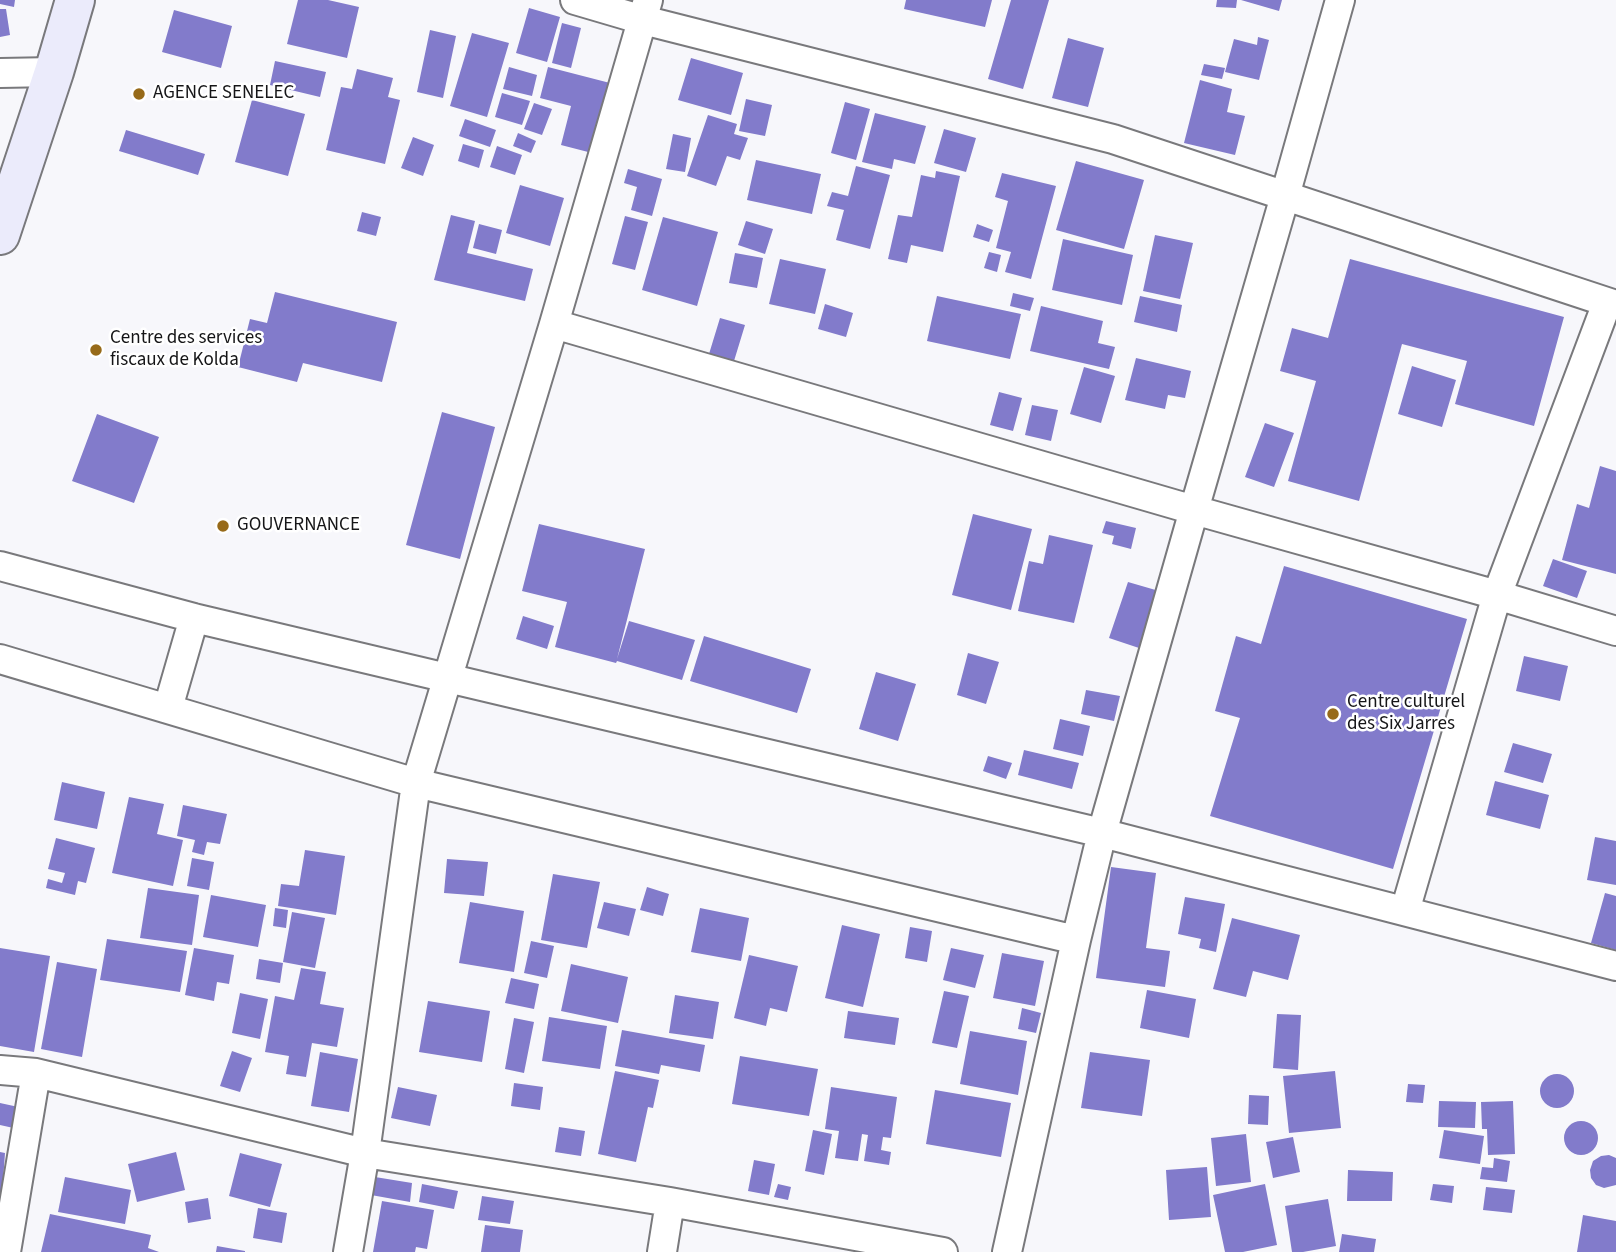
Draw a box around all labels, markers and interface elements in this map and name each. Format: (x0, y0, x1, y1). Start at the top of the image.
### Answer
place label: AGENCE SENELEC (153, 83, 294, 105)
marker: AGENCE SENELEC (131, 86, 147, 102)
place label: Centre des services fiscaux de Kolda (110, 328, 262, 372)
marker: Centre des services fiscaux de Kolda (88, 342, 104, 358)
place label: GOUVERNANCE (237, 515, 360, 537)
marker: GOUVERNANCE (215, 518, 231, 534)
place label: Centre culturel des Six Jarres (1347, 692, 1465, 736)
marker: Centre culturel des Six Jarres (1325, 706, 1341, 722)

